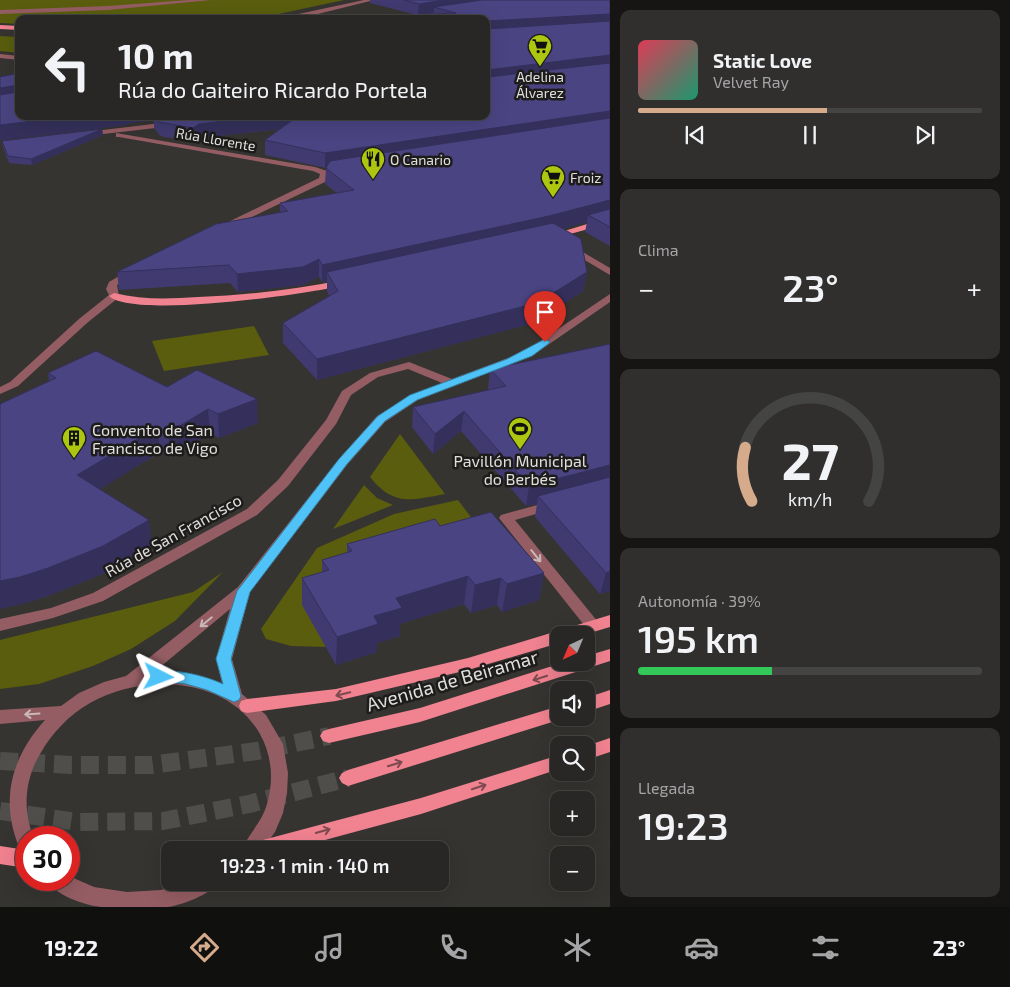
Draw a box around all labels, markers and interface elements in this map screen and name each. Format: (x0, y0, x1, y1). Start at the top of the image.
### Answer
supermarket icon: Adelina Álvarez (527, 33, 553, 67)
text: 10 m (118, 34, 194, 76)
icon: left (35, 35, 100, 100)
text: Static Love (713, 49, 812, 72)
place label: Adelina Álvarez (516, 68, 564, 101)
text: Velvet Ray (713, 72, 789, 91)
text: Rúa do Gaiteiro Ricardo Portela (118, 76, 428, 102)
icon: previous (681, 121, 709, 149)
icon: pause (796, 121, 824, 149)
icon: next (911, 121, 939, 149)
street label: Rúa Llorente (175, 124, 257, 154)
restaurant icon: O Canario (360, 146, 386, 180)
place label: O Canario (390, 151, 451, 168)
supermarket icon: Froiz (540, 164, 566, 198)
place label: Froiz (570, 169, 601, 186)
text: Clima (638, 240, 679, 259)
text: 23° (782, 264, 839, 310)
text: − (638, 271, 654, 305)
text: + (967, 271, 982, 305)
pin (524, 291, 566, 342)
icon: arrive (531, 298, 559, 326)
sports icon: Pavillón Municipal do Berbés (507, 416, 533, 450)
place label: Convento de San Francisco de Vigo (92, 420, 218, 457)
building icon: Convento de San Francisco de Vigo (61, 425, 87, 459)
text: 27 (781, 428, 839, 490)
place label: Pavillón Municipal do Berbés (453, 451, 587, 488)
text: km/h (788, 488, 832, 510)
street label: Rúa de San Francisco (102, 490, 244, 580)
one-way arrow (531, 549, 542, 562)
text: Autonomía · 39% (638, 591, 761, 610)
text: 195 km (638, 615, 759, 661)
one-way arrow (199, 617, 212, 628)
north arrow (550, 626, 595, 671)
map controls (550, 626, 595, 891)
street label: Avenida de Beiramar (363, 644, 541, 716)
position arrow (132, 650, 184, 702)
one-way arrow (532, 673, 548, 683)
button: sound (550, 681, 595, 726)
one-way arrow (335, 690, 351, 699)
one-way arrow (25, 709, 41, 719)
button: search (550, 736, 595, 781)
one-way arrow (386, 758, 402, 768)
text: Llegada (638, 778, 695, 797)
one-way arrow (471, 782, 487, 792)
button: + (550, 791, 595, 836)
text: 19:23 (638, 802, 729, 848)
speed limit sign: 30 (15, 826, 80, 891)
one-way arrow (314, 826, 330, 836)
button: − (550, 846, 595, 891)
text: 19:23 · 1 min · 140 m (221, 854, 389, 877)
icon: directions (187, 930, 222, 965)
icon: music (312, 930, 347, 965)
icon: phone (436, 930, 471, 965)
icon: climate (560, 930, 595, 965)
icon: car (684, 930, 719, 965)
icon: filters (808, 930, 843, 965)
text: 19:22 (45, 934, 98, 960)
text: 23° (932, 934, 965, 960)

